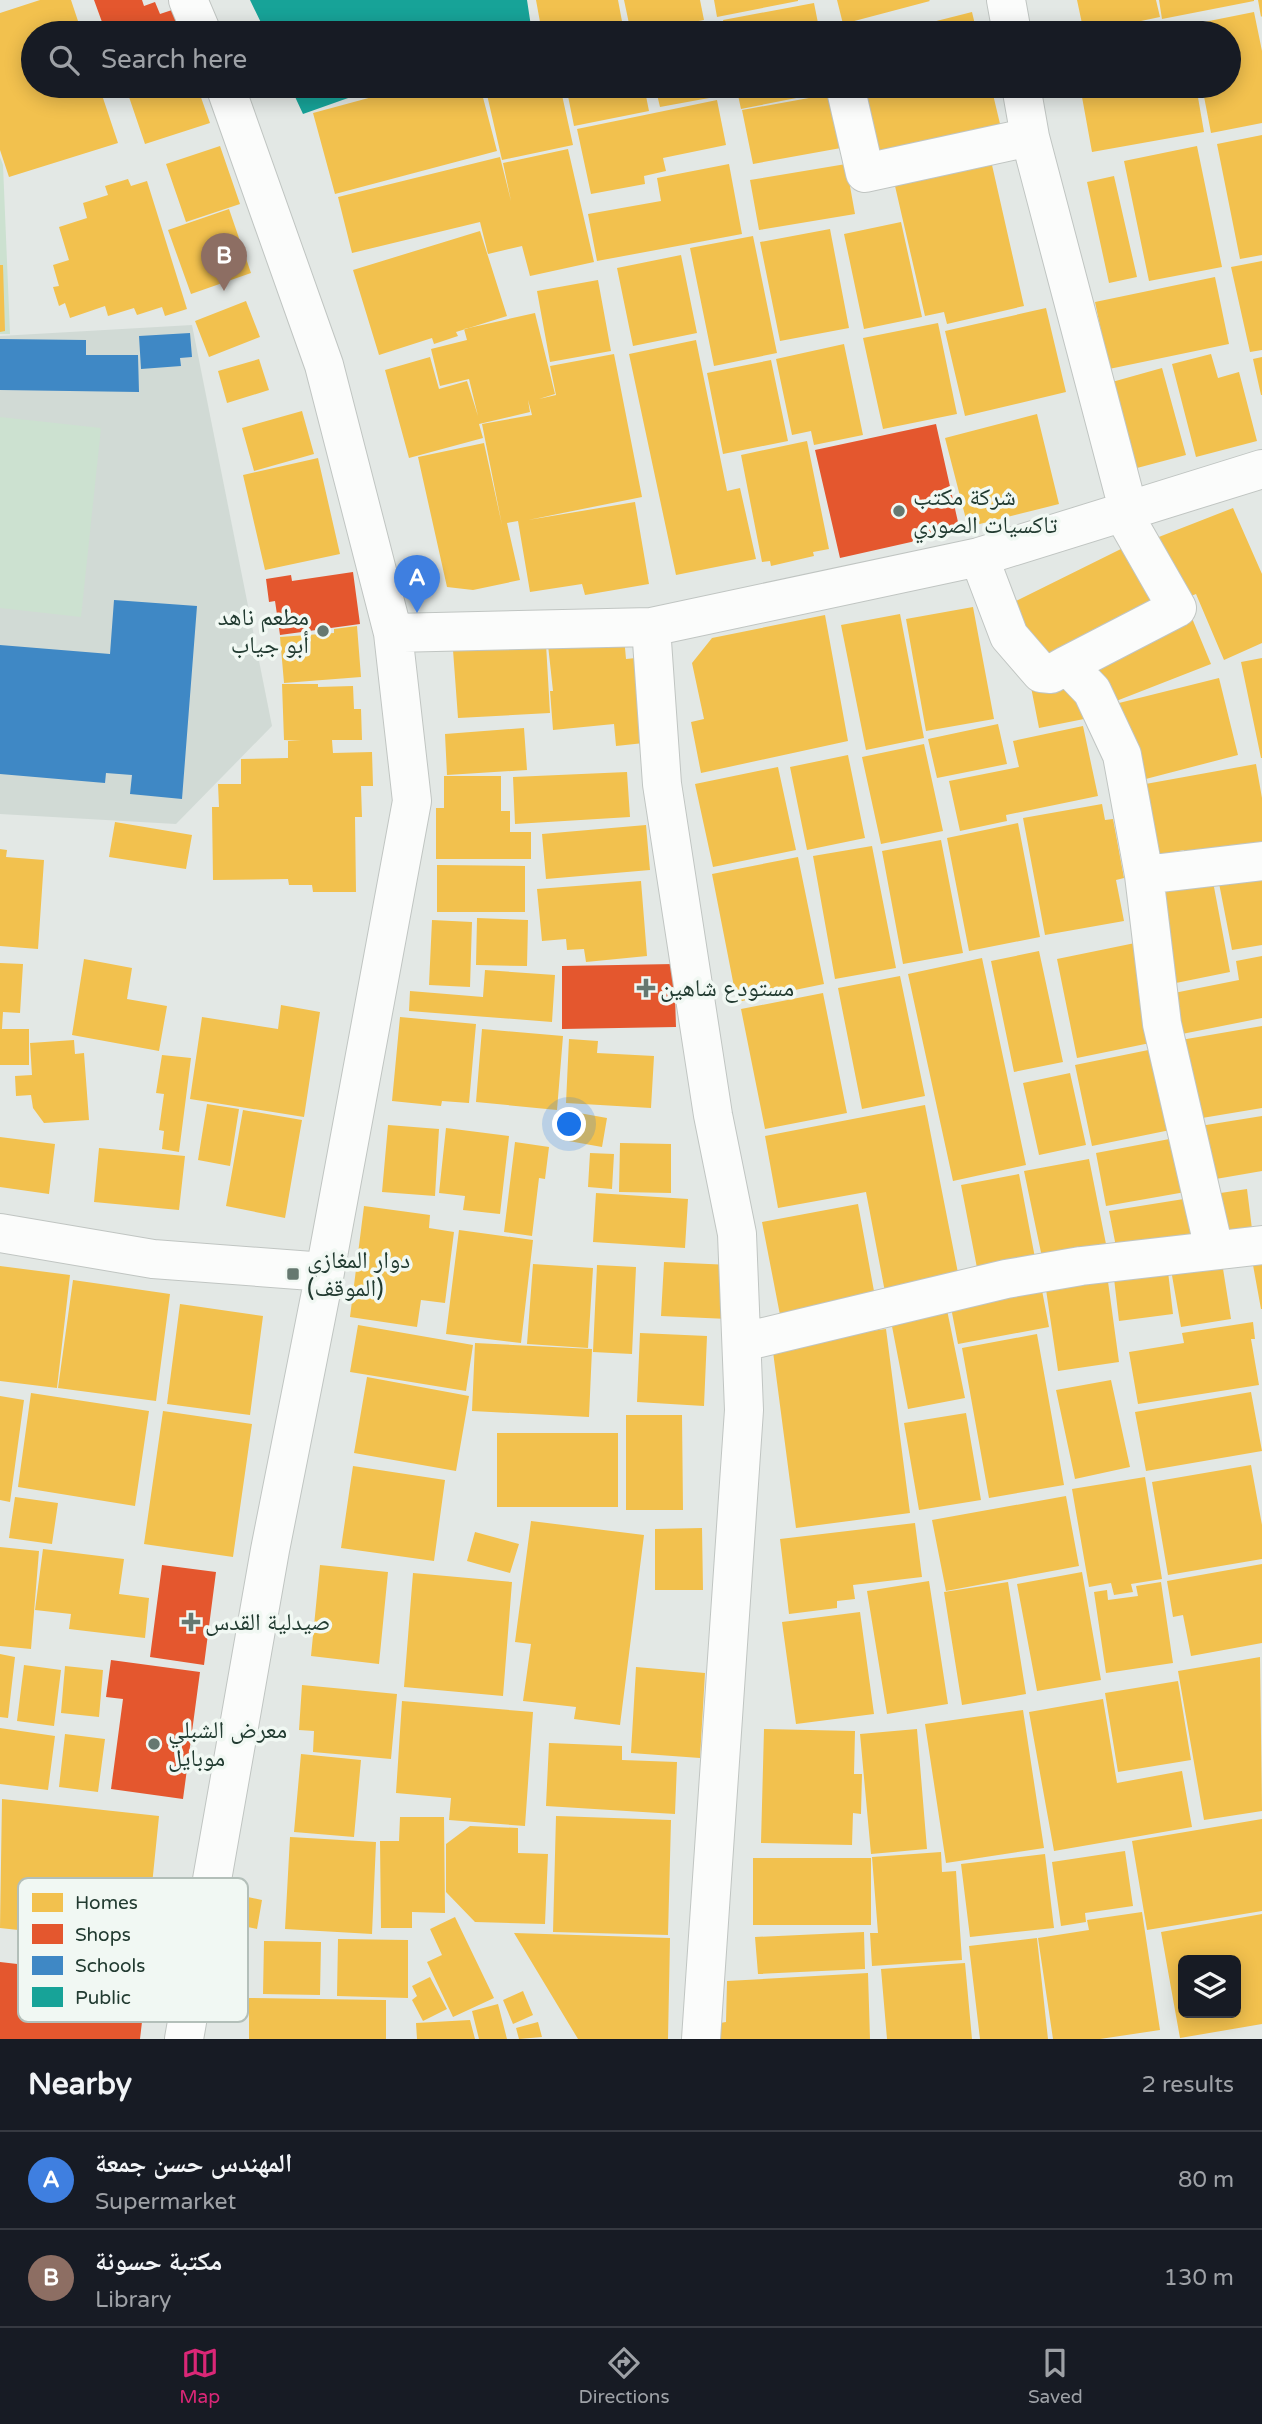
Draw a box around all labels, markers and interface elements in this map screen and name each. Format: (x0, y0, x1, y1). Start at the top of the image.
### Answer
search box (21, 21, 1241, 98)
icon: search (45, 41, 83, 79)
text: Search here (101, 44, 247, 75)
pin: B (201, 233, 247, 291)
place label: شركة مكتب تاكسيات الصوري (913, 483, 1057, 544)
marker: شركة مكتب تاكسيات الصوري (891, 503, 907, 519)
pin: A (394, 555, 440, 613)
place label: مطعم ناهد أبو جياب (218, 603, 309, 660)
marker: مطعم ناهد أبو جياب (315, 623, 331, 639)
place label: مستودع شاهين (660, 974, 794, 1003)
marker: مستودع شاهين (638, 980, 654, 996)
your location (552, 1107, 586, 1141)
place label: دوار المغازي (الموقف) (307, 1246, 410, 1303)
marker: دوار المغازي (الموقف) (285, 1266, 301, 1282)
place label: صيدلية القدس (205, 1608, 330, 1637)
marker: صيدلية القدس (183, 1614, 199, 1630)
place label: معرض الشبلي موبايل (168, 1716, 287, 1773)
marker: معرض الشبلي موبايل (146, 1736, 162, 1752)
legend (18, 1878, 248, 2022)
text: Homes (75, 1892, 138, 1914)
text: Shops (75, 1924, 131, 1946)
text: Schools (75, 1955, 145, 1977)
map controls (1178, 1955, 1241, 2018)
button: layers (1178, 1955, 1241, 2018)
text: Public (75, 1987, 131, 2009)
text: Nearby (28, 2066, 132, 2103)
text: 2 results (1141, 2071, 1234, 2099)
text: المهندس حسن جمعة (95, 2148, 292, 2179)
text: A (42, 2166, 60, 2194)
text: 80 m (1178, 2166, 1234, 2194)
text: Supermarket (95, 2188, 236, 2216)
text: مكتبة حسونة (95, 2246, 222, 2277)
text: B (43, 2264, 59, 2292)
text: 130 m (1164, 2264, 1234, 2292)
text: Library (95, 2286, 171, 2314)
tab: Map (179, 2344, 220, 2408)
tab: Directions (579, 2344, 670, 2408)
tab: Saved (1028, 2344, 1083, 2408)

